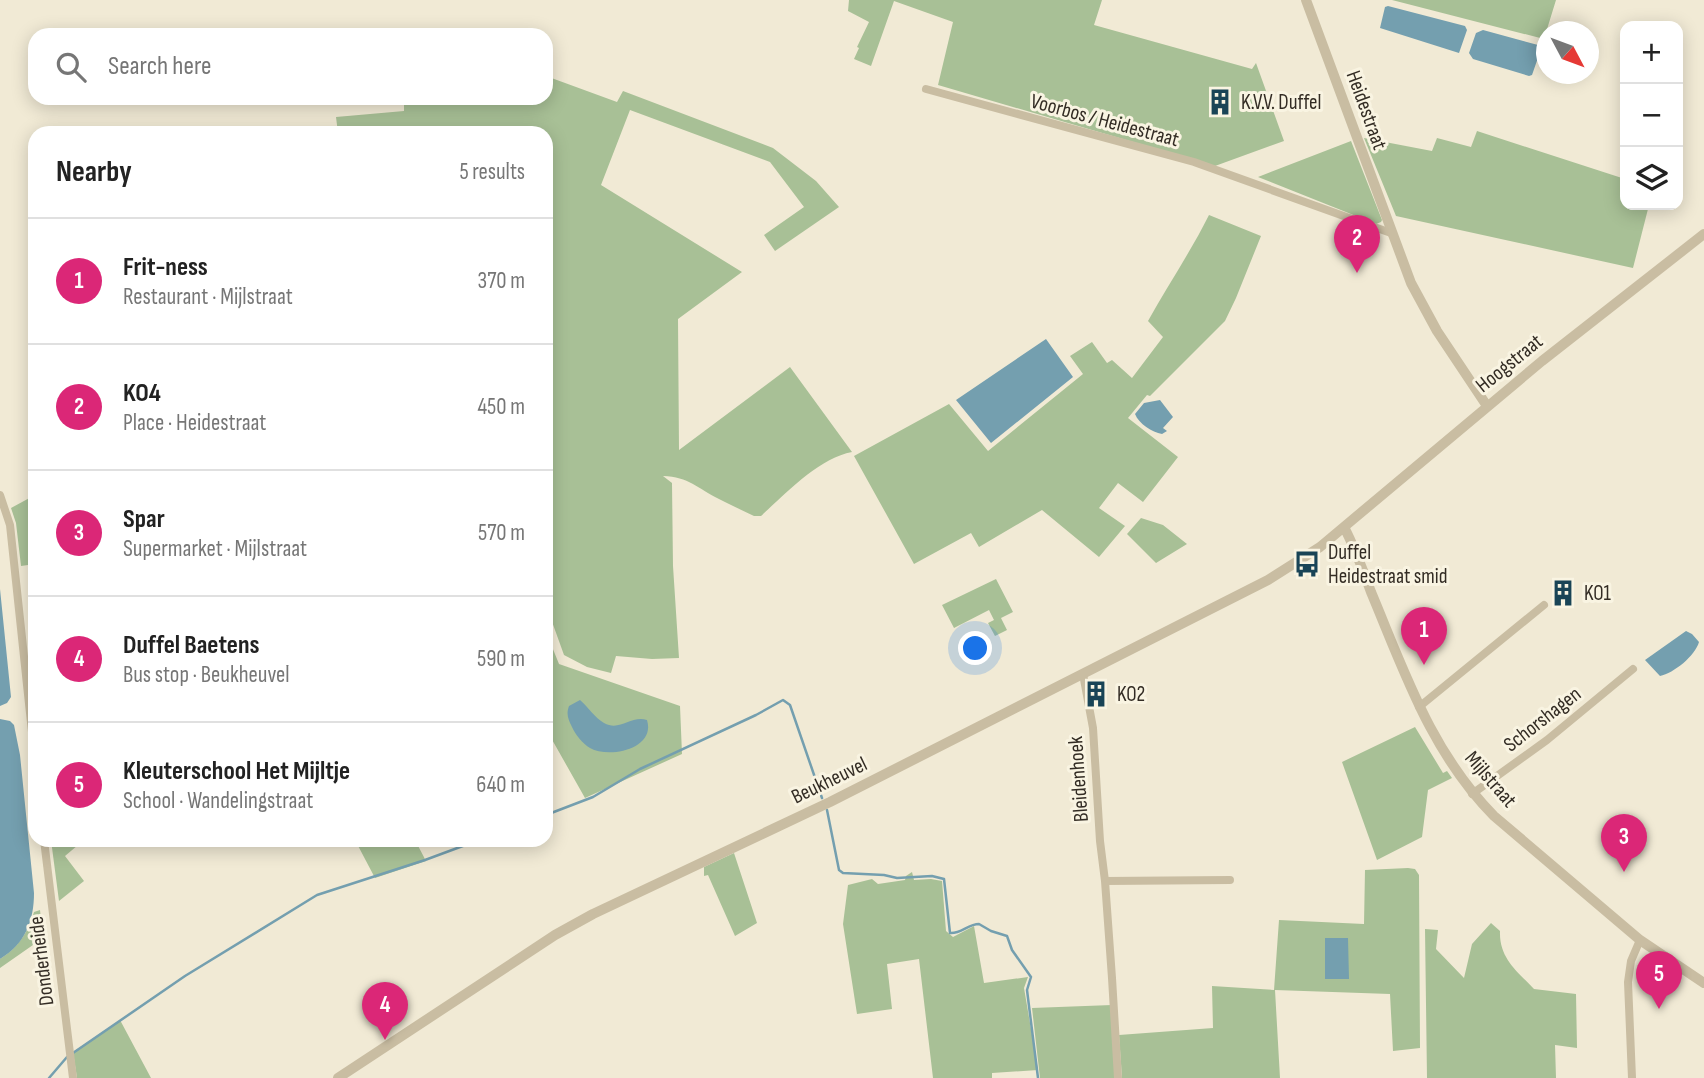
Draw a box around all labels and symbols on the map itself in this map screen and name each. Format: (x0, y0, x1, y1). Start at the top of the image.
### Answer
north arrow (1536, 21, 1599, 84)
street label: Heidestraat (1341, 67, 1392, 153)
building icon: K.V.V. Duffel (1205, 87, 1235, 117)
street label: Voorbos / Heidestraat (1028, 89, 1182, 152)
place label: K.V.V. Duffel (1241, 90, 1321, 115)
pin: 2 (1334, 215, 1380, 273)
street label: Hoogstraat (1471, 329, 1548, 398)
place label: Duffel Heidestraat smid (1328, 540, 1447, 589)
bus stop icon: Duffel Heidestraat smid (1292, 549, 1322, 579)
building icon: KO1 (1548, 578, 1578, 608)
place label: KO1 (1584, 581, 1612, 606)
pin: 1 (1401, 607, 1447, 665)
your location (958, 631, 992, 665)
building icon: KO2 (1081, 679, 1111, 709)
street label: Schorshagen (1499, 681, 1586, 757)
place label: KO2 (1117, 682, 1145, 707)
street label: Bleidenhoek (1063, 735, 1094, 823)
street label: Mijlstraat (1459, 746, 1522, 813)
street label: Beukheuvel (787, 751, 871, 809)
pin: 3 (1601, 814, 1647, 872)
street label: Donderheide (24, 915, 59, 1007)
pin: 5 (1636, 951, 1682, 1009)
pin: 4 (362, 982, 408, 1040)

